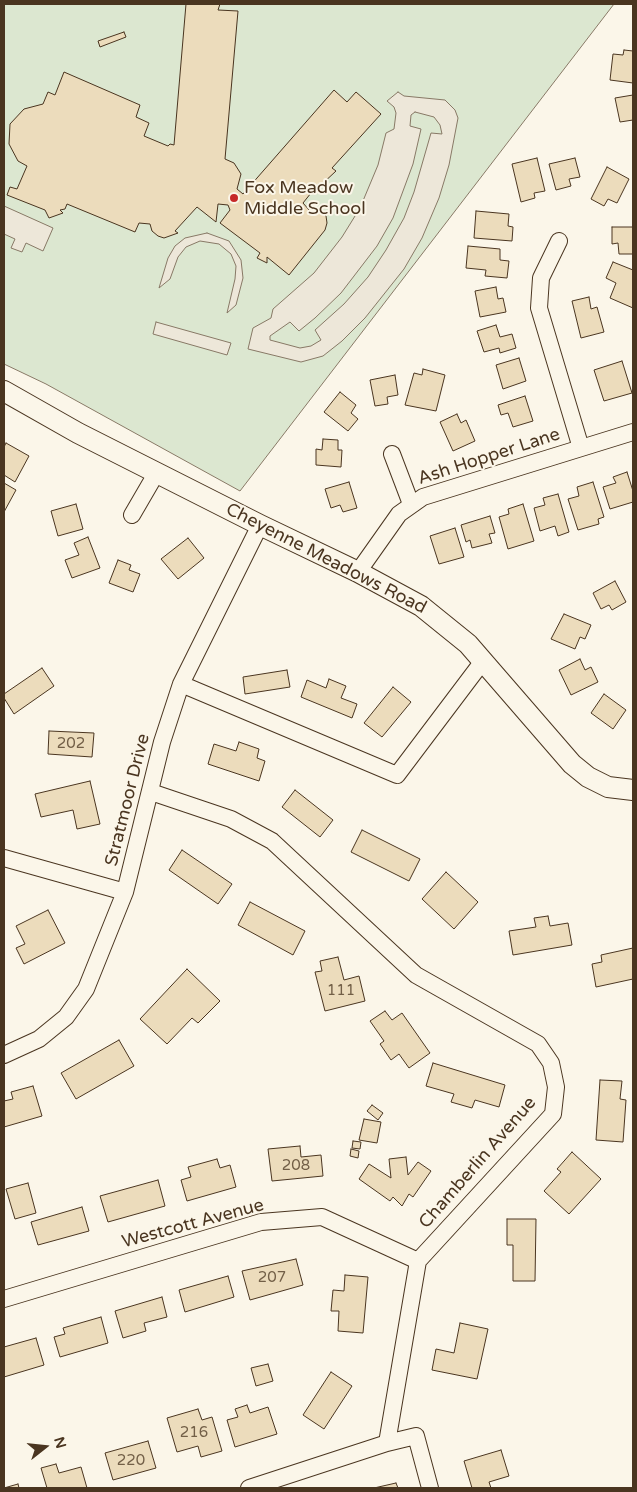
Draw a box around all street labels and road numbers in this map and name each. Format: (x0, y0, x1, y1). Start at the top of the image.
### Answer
street label: Ash Hopper Lane (415, 424, 563, 490)
street label: Cheyenne Meadows Road (222, 499, 430, 619)
street label: Stratmoor Drive (101, 732, 155, 868)
street label: Chamberlin Avenue (415, 1093, 541, 1233)
street label: Westcott Avenue (120, 1195, 266, 1253)

